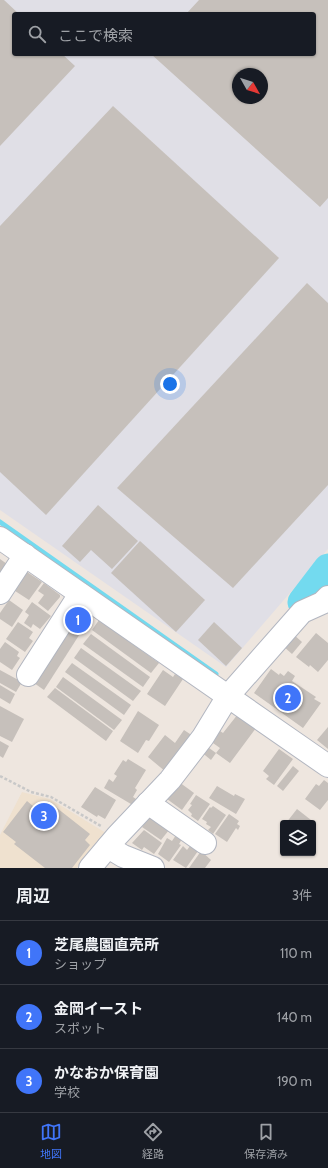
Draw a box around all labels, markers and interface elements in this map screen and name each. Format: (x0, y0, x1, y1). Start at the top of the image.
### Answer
search box (12, 12, 316, 56)
icon: search (26, 23, 48, 45)
text: ここで検索 (58, 27, 133, 45)
north arrow (232, 68, 268, 104)
your location (160, 374, 180, 394)
pin: 1 (65, 605, 91, 635)
pin: 2 (275, 683, 301, 713)
pin: 3 (31, 801, 57, 831)
map controls (280, 820, 316, 856)
button: layers (280, 820, 316, 856)
text: 周辺 (16, 886, 50, 906)
text: 3件 (292, 887, 312, 903)
text: 芝尾農園直売所 (54, 936, 159, 954)
text: 1 (27, 945, 31, 961)
text: 110 m (280, 945, 312, 961)
text: ショップ (54, 956, 106, 972)
text: 金岡イースト (54, 1000, 143, 1018)
text: 2 (26, 1009, 32, 1025)
text: 140 m (277, 1009, 312, 1025)
text: スポット (54, 1020, 106, 1036)
text: かなおか保育園 (54, 1064, 159, 1082)
text: 3 (25, 1073, 33, 1089)
text: 190 m (277, 1073, 312, 1089)
text: 学校 (54, 1084, 80, 1100)
tab: 地図 (40, 1121, 62, 1161)
tab: 経路 (142, 1121, 164, 1161)
tab: 保存済み (244, 1121, 288, 1161)

